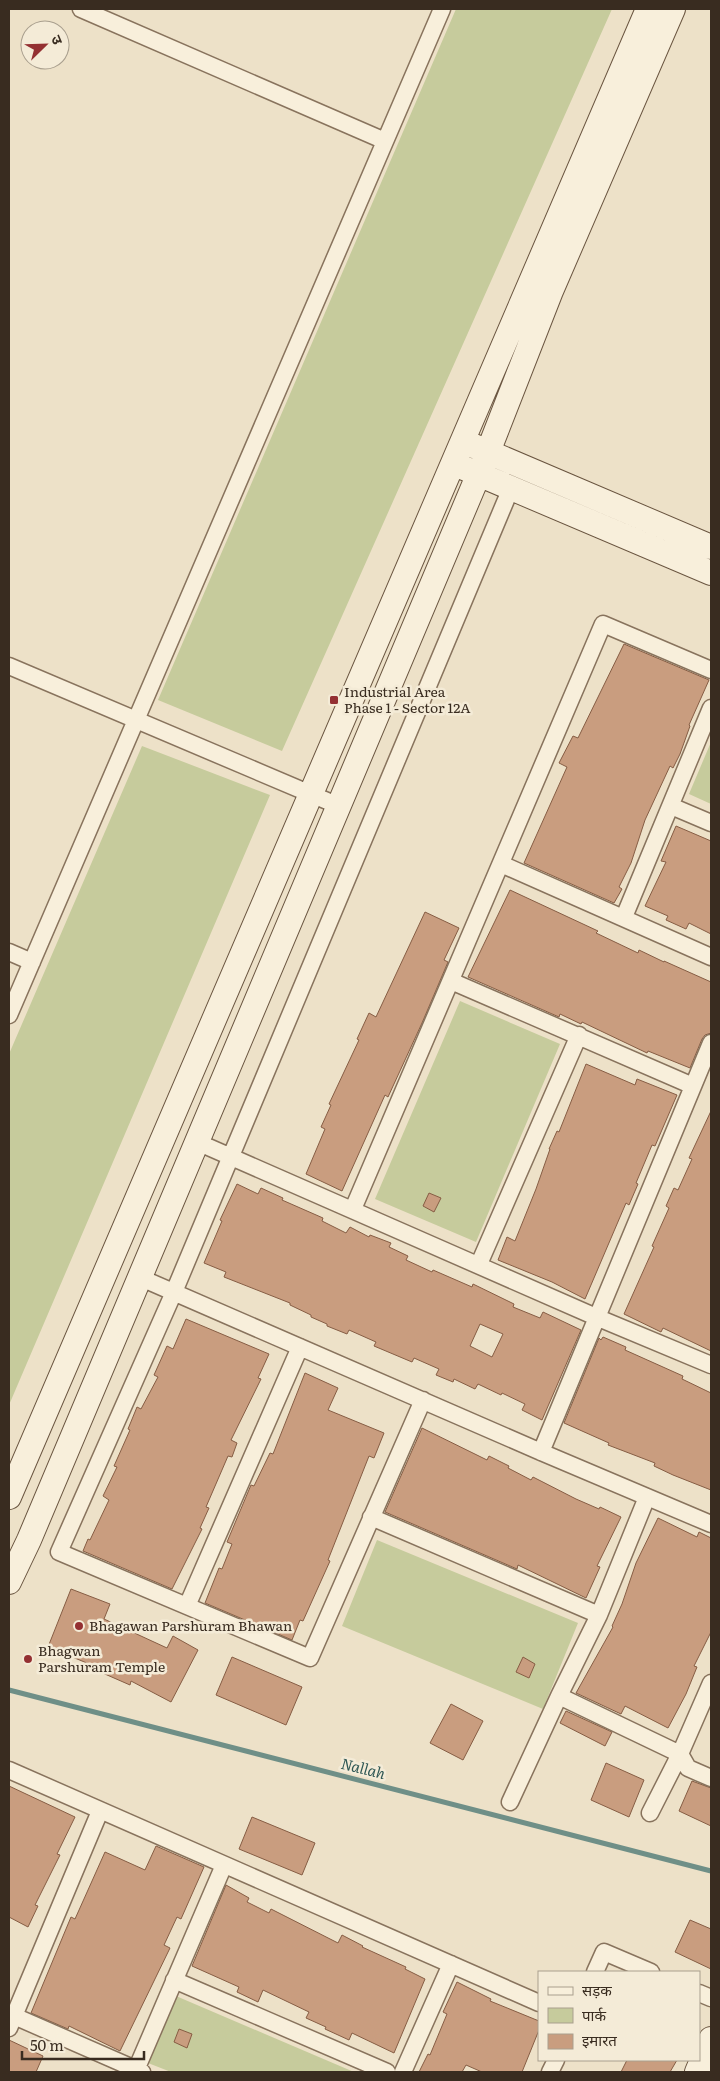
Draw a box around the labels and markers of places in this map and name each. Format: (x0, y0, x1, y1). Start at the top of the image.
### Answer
place label: Industrial Area Phase 1 - Sector 12A (344, 681, 471, 717)
marker: Industrial Area Phase 1 - Sector 12A (328, 694, 340, 706)
place label: Bhagawan Parshuram Bhawan (89, 1615, 292, 1635)
marker: Bhagawan Parshuram Bhawan (73, 1620, 85, 1632)
place label: Bhagwan Parshuram Temple (38, 1640, 165, 1676)
marker: Bhagwan Parshuram Temple (22, 1653, 34, 1665)

